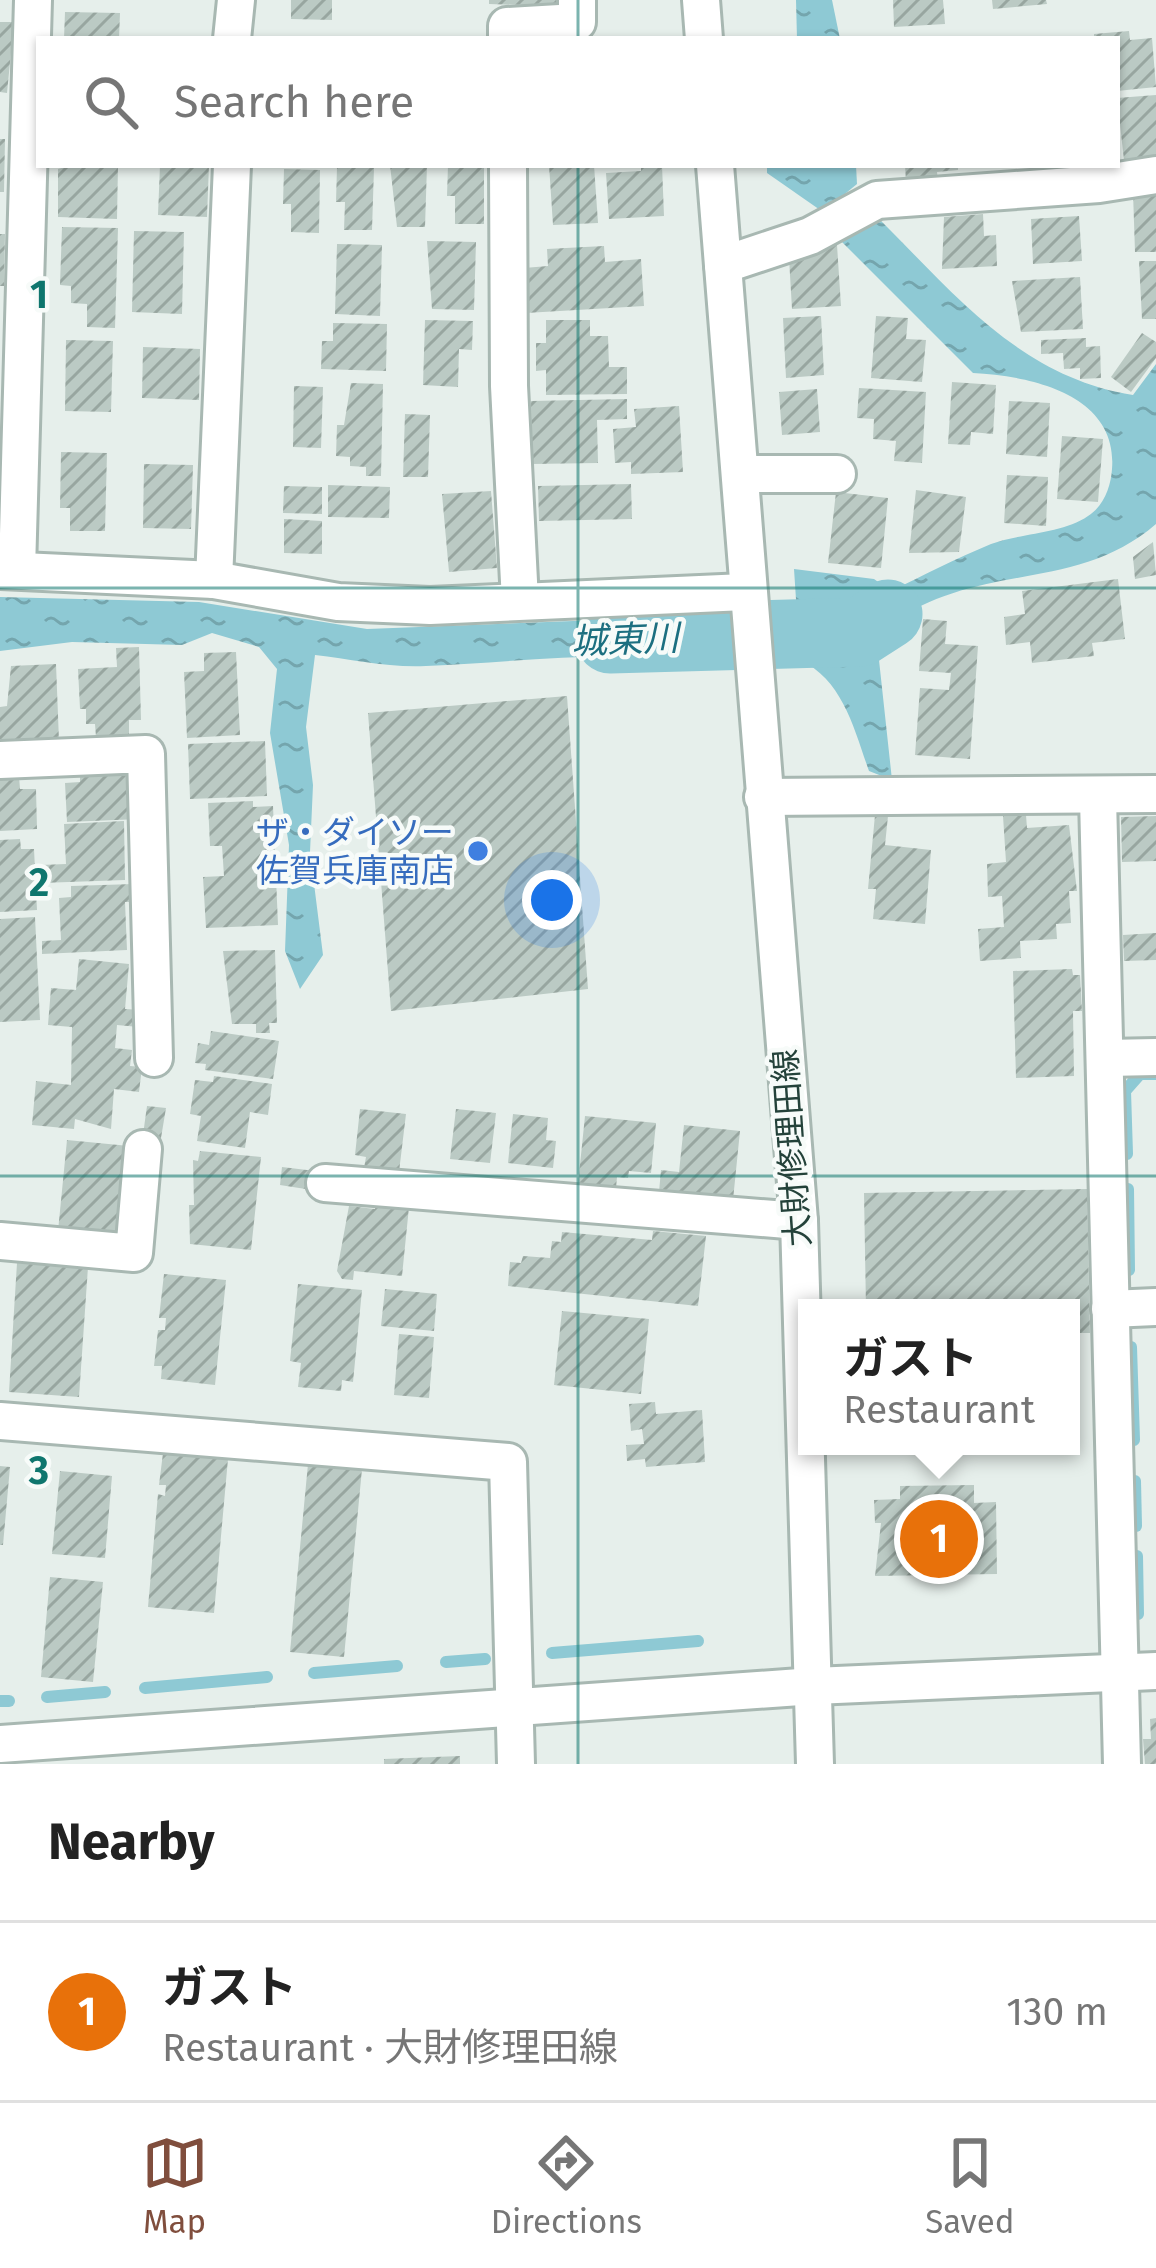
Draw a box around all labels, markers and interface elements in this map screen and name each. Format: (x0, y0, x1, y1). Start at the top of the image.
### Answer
search box (36, 36, 1120, 168)
icon: search (78, 69, 144, 135)
text: Search here (174, 75, 414, 129)
text: 1 (30, 272, 48, 318)
water label: 城東川 (570, 616, 684, 664)
place label: ザ・ダイソー 佐賀兵庫南店 (256, 813, 454, 891)
marker: ザ・ダイソー 佐賀兵庫南店 (465, 838, 491, 864)
text: 2 (29, 860, 49, 906)
your location (522, 870, 582, 930)
street label: 大財修理田線 (765, 1048, 819, 1248)
popup (798, 1299, 1080, 1455)
text: ガスト (843, 1332, 978, 1386)
text: Restaurant (843, 1387, 1035, 1433)
text: 3 (28, 1448, 49, 1494)
pin: 1 (900, 1494, 978, 1584)
text: Nearby (48, 1811, 214, 1873)
text: ガスト (162, 1961, 297, 2015)
text: 1 (78, 1989, 96, 2035)
text: 130 m (1006, 1989, 1108, 2035)
text: Restaurant · 大財修理田線 (162, 2025, 618, 2071)
tab: Map (142, 2130, 208, 2242)
tab: Directions (491, 2130, 642, 2242)
tab: Saved (925, 2130, 1014, 2242)

